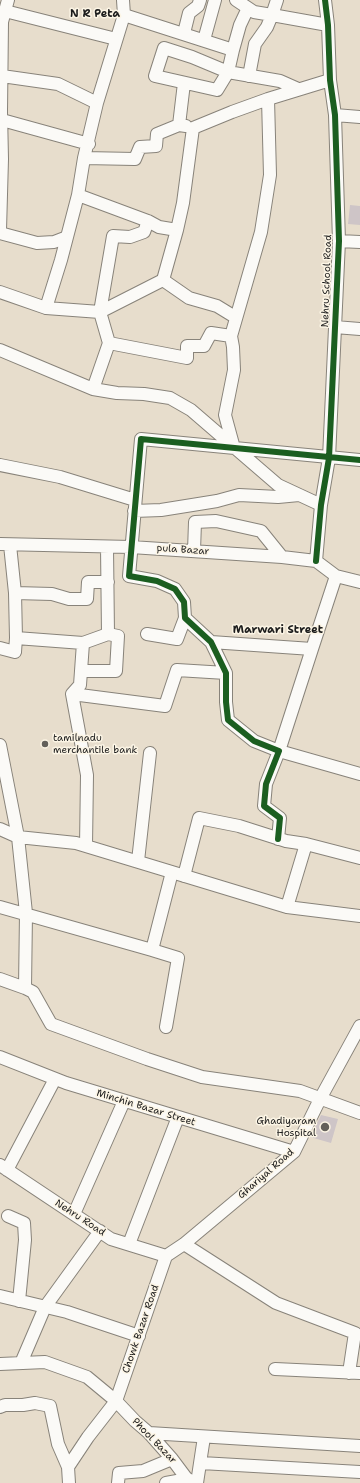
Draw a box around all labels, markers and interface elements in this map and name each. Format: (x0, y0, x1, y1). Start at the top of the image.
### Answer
district label: N R Peta (70, 7, 120, 21)
street label: Nehru School Road (319, 234, 335, 328)
street label: pula Bazar (156, 542, 210, 558)
district label: Marwari Street (233, 623, 323, 637)
place label: tamilnadu merchantile bank (53, 732, 137, 756)
marker: tamilnadu merchantile bank (40, 739, 50, 749)
street label: Minchin Bazar Street (95, 1087, 197, 1129)
place label: Ghadiyaram Hospital (257, 1115, 316, 1138)
marker: Ghadiyaram Hospital (319, 1121, 331, 1133)
street label: Ghariyal Road (236, 1146, 296, 1202)
street label: Nehru Road (52, 1197, 108, 1239)
street label: Chowk Bazar Road (120, 1283, 162, 1375)
street label: Phool Bazar (129, 1416, 179, 1466)

